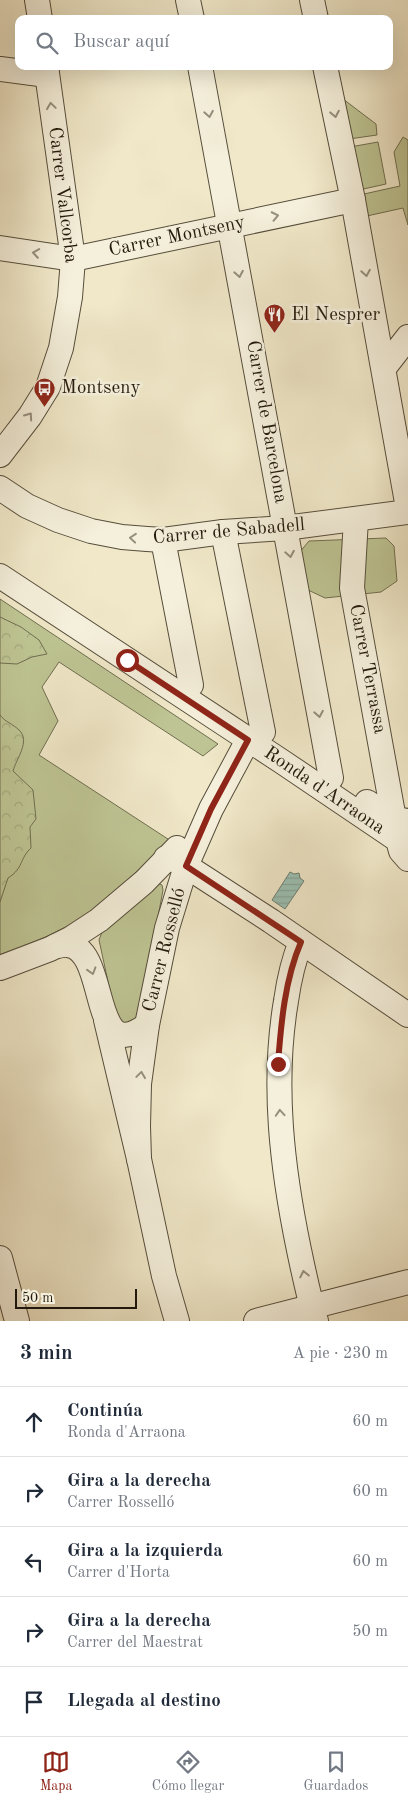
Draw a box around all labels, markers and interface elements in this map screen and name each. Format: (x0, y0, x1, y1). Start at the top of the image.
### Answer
search box (15, 15, 393, 70)
icon: search (33, 29, 61, 57)
text: Buscar aquí (73, 33, 169, 52)
one-way arrow (46, 102, 57, 110)
one-way arrow (204, 110, 214, 119)
one-way arrow (329, 110, 340, 118)
street label: Carrer Vallcorba (44, 126, 80, 265)
one-way arrow (270, 212, 279, 222)
street label: Carrer Montseny (107, 213, 247, 261)
one-way arrow (32, 248, 40, 259)
one-way arrow (361, 269, 371, 278)
one-way arrow (233, 270, 243, 278)
restaurant icon: El Nesprer (263, 303, 287, 334)
place label: El Nesprer (291, 306, 381, 325)
street label: Carrer de Barcelona (242, 339, 290, 506)
bus stop icon: Montseny (33, 376, 57, 407)
place label: Montseny (61, 379, 141, 398)
one-way arrow (23, 413, 32, 422)
street label: Carrer de Sabadell (152, 516, 306, 548)
one-way arrow (129, 533, 137, 544)
one-way arrow (284, 550, 295, 559)
street label: Carrer Terrassa (345, 603, 389, 736)
route start (116, 649, 139, 672)
one-way arrow (314, 710, 324, 719)
street label: Ronda d'Arraona (260, 744, 388, 839)
street label: Carrer Rosselló (140, 886, 190, 1014)
one-way arrow (86, 966, 96, 974)
route end (267, 1053, 290, 1076)
one-way arrow (135, 1071, 146, 1079)
one-way arrow (275, 1109, 286, 1117)
one-way arrow (300, 1269, 310, 1278)
scale bar (15, 1286, 138, 1309)
text: 50 m (22, 1291, 53, 1305)
text: 3 min (20, 1343, 73, 1364)
text: A pie · 230 m (293, 1346, 388, 1362)
text: Continúa (67, 1402, 143, 1421)
icon: ahead (20, 1408, 48, 1436)
text: 60 m (352, 1414, 388, 1430)
text: Ronda d'Arraona (67, 1425, 186, 1441)
text: Gira a la derecha (67, 1472, 211, 1491)
icon: right (20, 1478, 48, 1506)
text: 60 m (352, 1484, 388, 1500)
text: Carrer Rosselló (67, 1495, 174, 1511)
text: Gira a la izquierda (67, 1542, 223, 1561)
icon: left (20, 1548, 48, 1576)
text: 60 m (352, 1554, 388, 1570)
text: Carrer d'Horta (67, 1565, 170, 1581)
text: Gira a la derecha (67, 1612, 211, 1631)
icon: right (20, 1618, 48, 1646)
text: 50 m (352, 1624, 388, 1640)
text: Carrer del Maestrat (67, 1635, 203, 1651)
icon: arrive (20, 1688, 48, 1716)
text: Llegada al destino (67, 1692, 221, 1711)
tab: Mapa (40, 1748, 72, 1795)
tab: Cómo llegar (152, 1748, 224, 1795)
tab: Guardados (304, 1748, 368, 1795)

